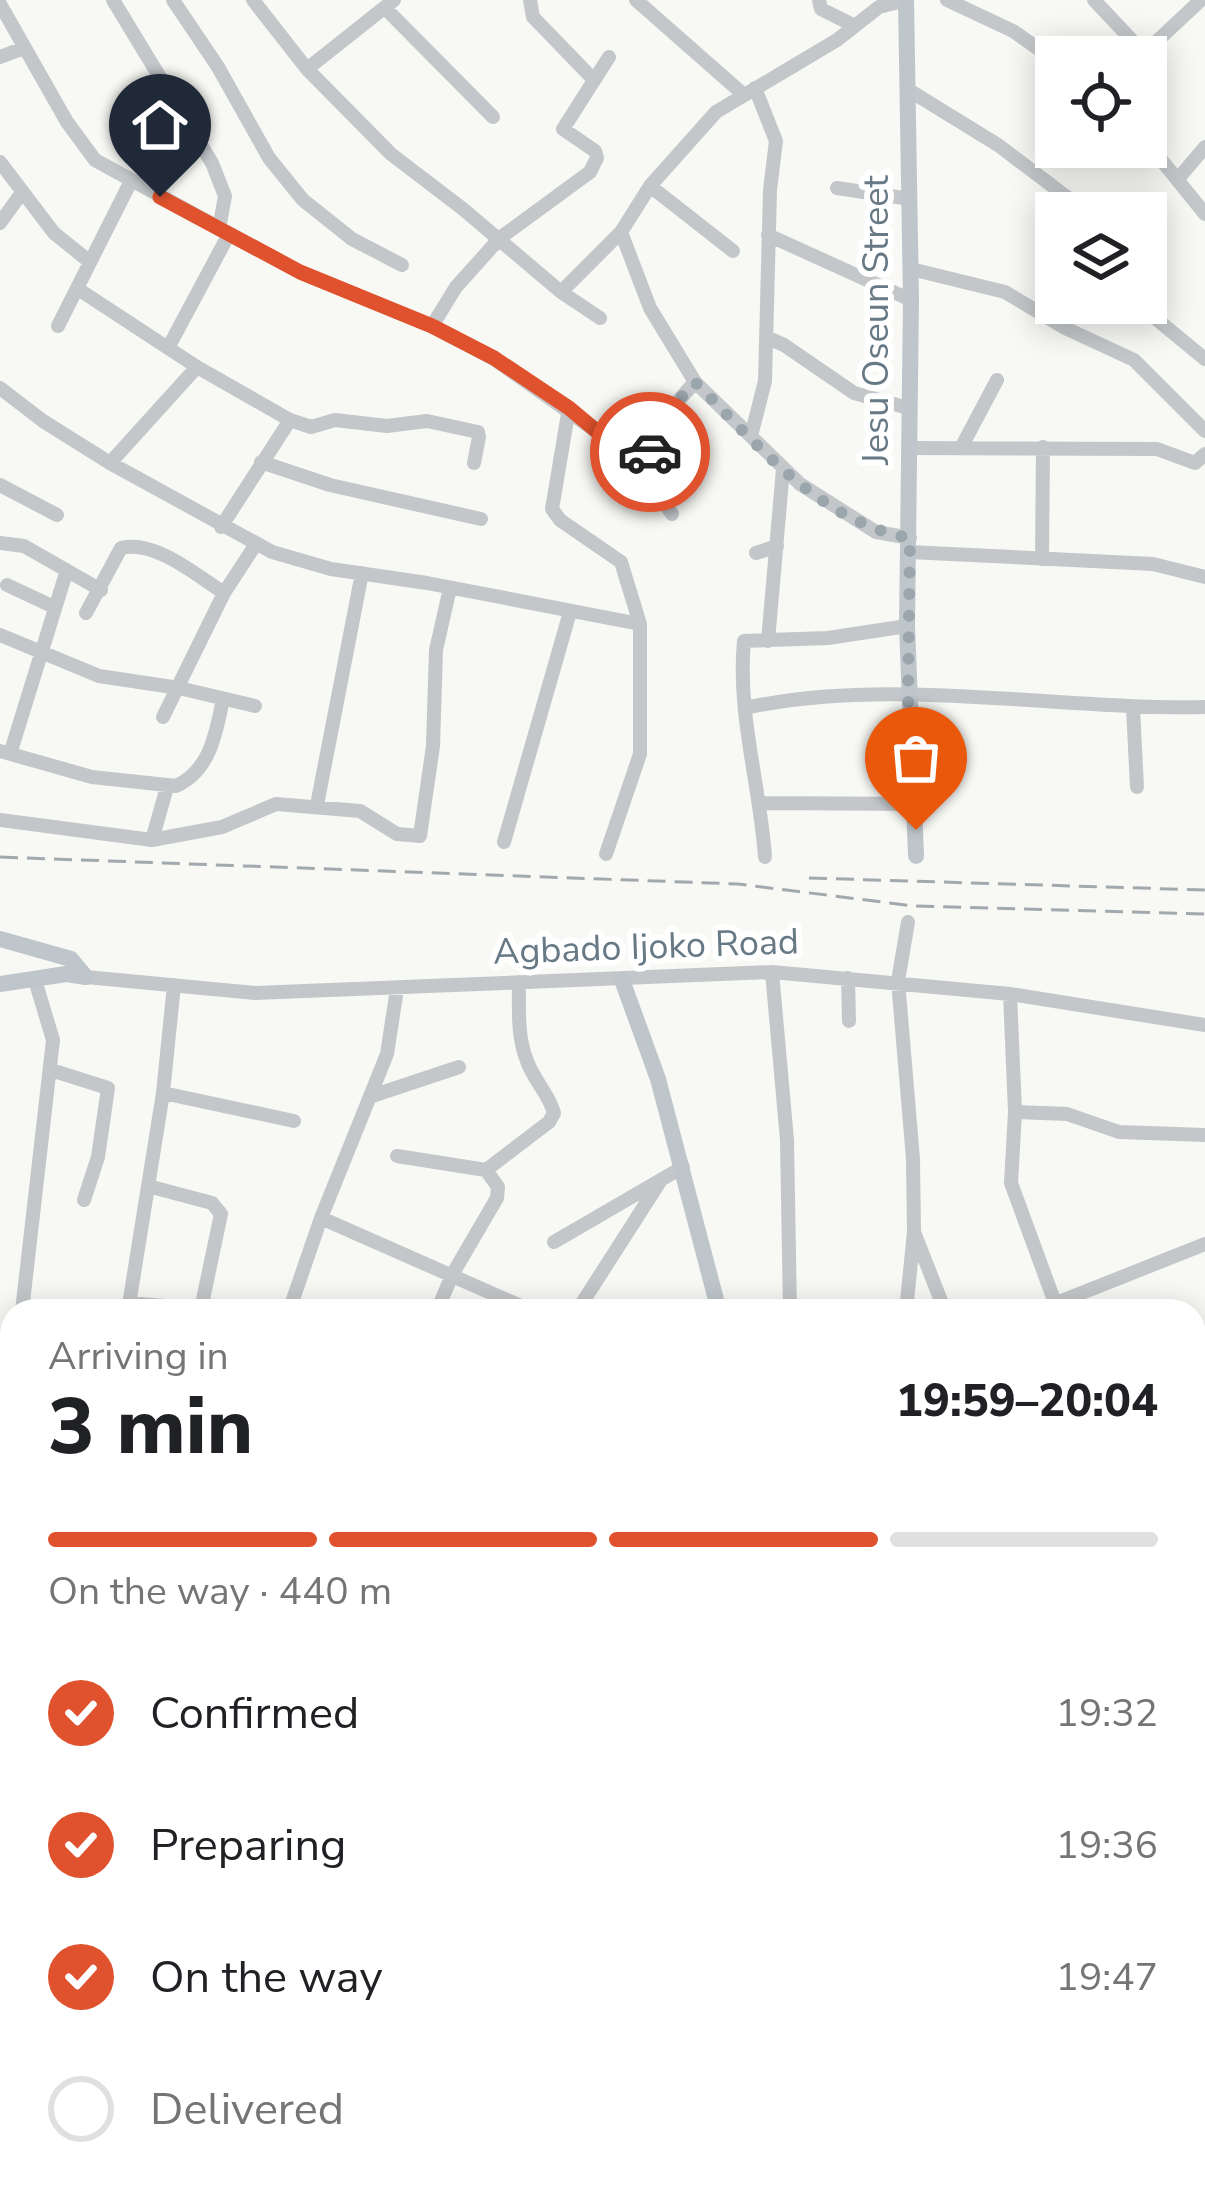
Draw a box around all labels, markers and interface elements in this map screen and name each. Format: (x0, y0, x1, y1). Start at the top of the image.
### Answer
map controls (1035, 36, 1167, 324)
button: locate (1035, 36, 1167, 168)
pin (109, 74, 211, 197)
icon: home (127, 92, 193, 158)
street label: Jesu Oseun Street (852, 175, 901, 466)
button: layers (1035, 192, 1167, 324)
courier (590, 392, 710, 512)
icon: car (617, 419, 683, 485)
pin (865, 707, 967, 830)
icon: bag (883, 725, 949, 791)
street label: Agbado Ijoko Road (492, 917, 800, 977)
text: Arriving in (48, 1330, 229, 1383)
text: 19:59–20:04 (896, 1371, 1158, 1432)
text: 3 min (48, 1374, 253, 1481)
text: On the way · 440 m (48, 1565, 392, 1618)
icon: check (48, 1680, 114, 1746)
text: Confirmed (150, 1683, 359, 1744)
text: 19:32 (1056, 1687, 1158, 1740)
icon: check (48, 1812, 114, 1878)
text: Preparing (150, 1815, 346, 1876)
text: 19:36 (1056, 1819, 1158, 1872)
icon: check (48, 1944, 114, 2010)
text: On the way (150, 1947, 383, 2008)
text: 19:47 (1056, 1951, 1158, 2004)
text: Delivered (150, 2079, 344, 2140)

